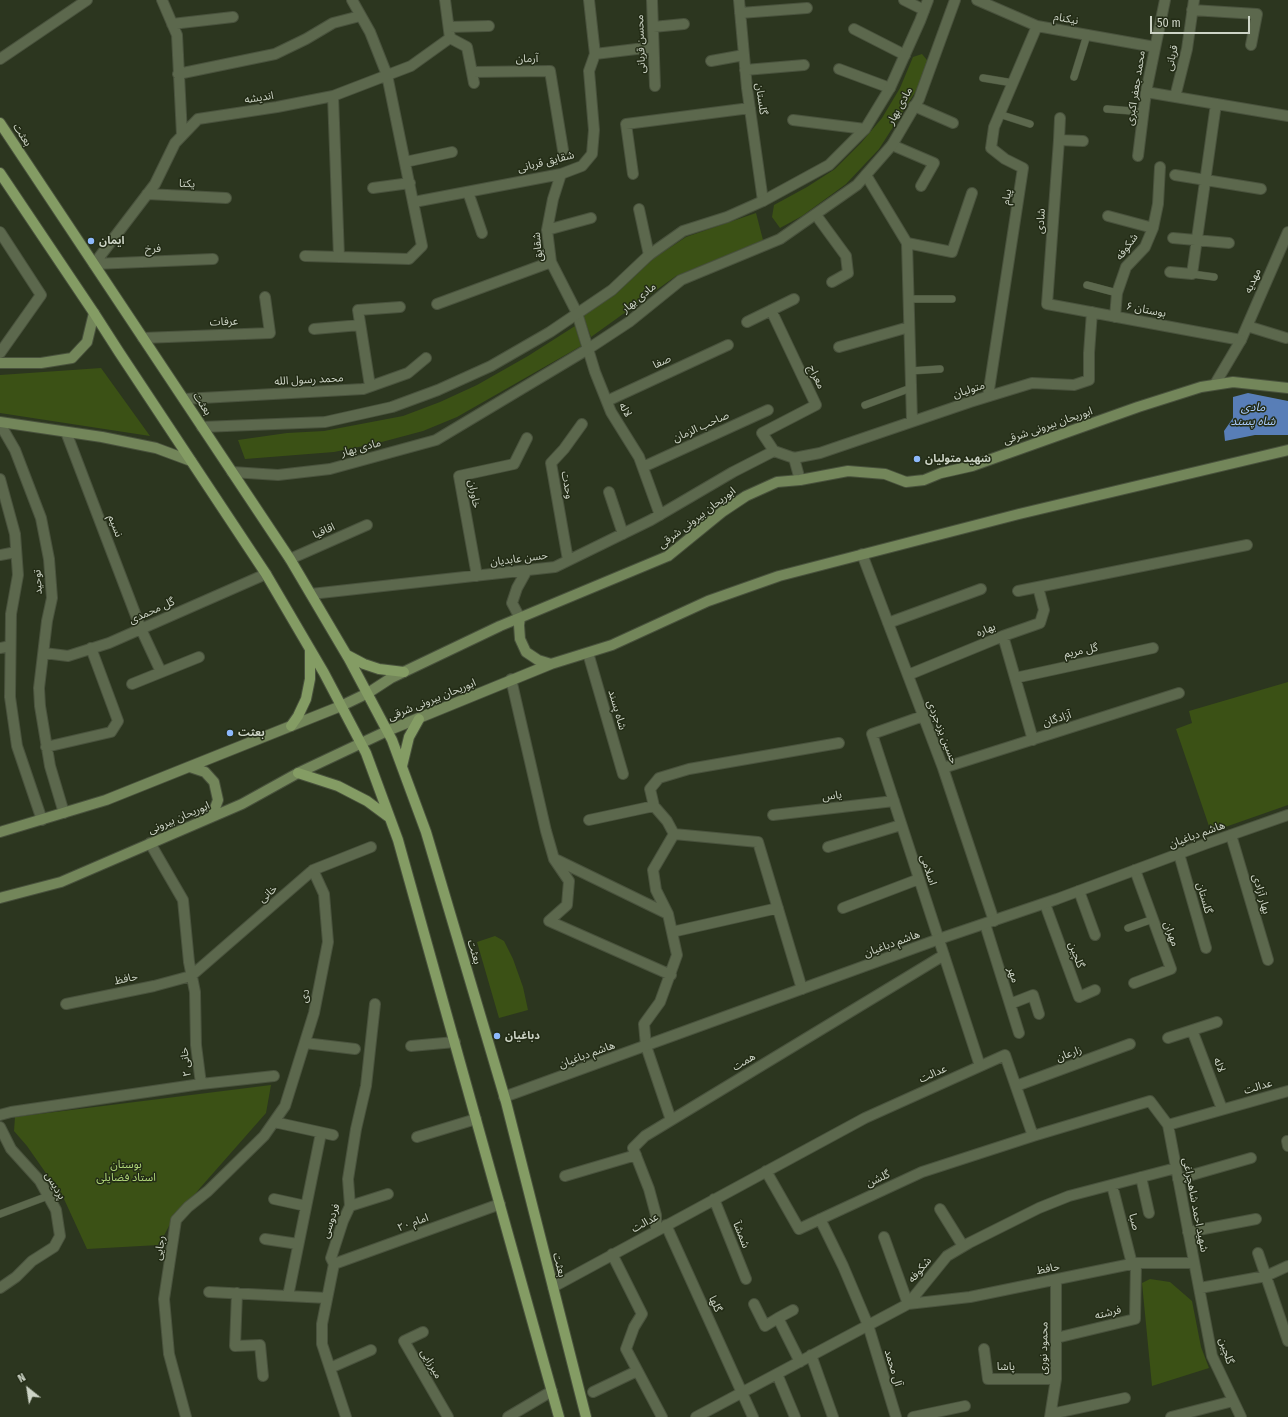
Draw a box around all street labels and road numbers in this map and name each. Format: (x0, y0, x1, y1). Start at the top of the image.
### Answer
street label: نیکنام (1053, 10, 1079, 28)
street label: محسن قربانی (633, 14, 649, 74)
street label: قربانی (1163, 44, 1181, 72)
street label: محمد جعفر اکبری (1124, 50, 1148, 126)
street label: آرمان (516, 52, 538, 66)
street label: گلستان (752, 82, 770, 116)
street label: مادی بهار (884, 85, 916, 127)
street label: اندیشه (243, 89, 275, 107)
street label: بعثت (10, 121, 34, 149)
street label: شقایق قربانی (516, 149, 576, 175)
street label: یکتا (179, 177, 195, 191)
street label: پیام (999, 188, 1015, 206)
street label: شادی (1034, 208, 1048, 234)
street label: شکوفه (1113, 231, 1141, 263)
street label: شقایق (530, 232, 546, 262)
street label: فرخ (145, 242, 161, 256)
street label: مهدیه (1242, 267, 1264, 295)
street label: مادی بهار (619, 280, 659, 316)
street label: بوستان ۶ (1125, 300, 1167, 320)
street label: عرفات (209, 315, 239, 329)
street label: صفا (651, 352, 673, 372)
street label: معراج (805, 363, 827, 391)
street label: محمد رسول الله (274, 372, 344, 388)
street label: متولیان (951, 379, 987, 401)
street label: بعثت (190, 390, 214, 418)
street label: لاله (616, 400, 634, 420)
street label: ابوریحان بیرونی شرقی (1002, 405, 1094, 447)
street label: صاحب الزمان (671, 409, 731, 445)
street label: مادی بهار (340, 436, 382, 460)
street label: وحدت (558, 470, 576, 500)
street label: خاوران (465, 479, 483, 509)
street label: ابوریحان بیرونی شرقی (656, 485, 738, 551)
street label: نسیم (105, 513, 125, 539)
street label: اقاقیا (311, 520, 337, 542)
street label: حسن عابدیان (489, 549, 549, 569)
street label: توحید (31, 569, 45, 595)
street label: گل محمدی (127, 595, 177, 627)
street label: بهاره (974, 620, 998, 640)
street label: گل مریم (1063, 641, 1099, 661)
street label: ابوریحان بیرونی شرقی (386, 676, 478, 724)
street label: شاه پسند (605, 688, 629, 732)
street label: حسین یزدجردی (924, 698, 960, 766)
street label: آزادگان (1041, 708, 1073, 730)
street label: یاس (821, 788, 843, 804)
street label: ابوریحان بیرونی (146, 799, 212, 837)
street label: هاشم دباغیان (1167, 819, 1227, 851)
street label: اسلامی (917, 853, 939, 887)
street label: بهار آزادی (1249, 873, 1273, 915)
street label: گلستان (1193, 881, 1215, 915)
street label: خانی (256, 882, 280, 906)
street label: مهران (1160, 920, 1182, 948)
street label: هاشم دباغیان (862, 928, 922, 960)
street label: بعثت (464, 938, 484, 966)
street label: گلچین (1065, 940, 1087, 970)
street label: مهر (1004, 966, 1022, 984)
street label: حافظ (113, 970, 139, 988)
street label: دی (297, 988, 313, 1004)
street label: هاشم دباغیان (557, 1039, 617, 1071)
street label: زارعان (1054, 1043, 1084, 1065)
street label: خانی ۲ (178, 1047, 194, 1077)
street label: همت (730, 1050, 758, 1074)
street label: لاله (1210, 1056, 1228, 1074)
street label: عدالت (917, 1062, 949, 1086)
street label: عدالت (1242, 1077, 1274, 1097)
street label: شهید احمد شاهچراغی (1179, 1157, 1211, 1253)
street label: گلشن (864, 1168, 892, 1190)
street label: پردیس (42, 1170, 68, 1202)
street label: فردوسی (319, 1202, 343, 1240)
street label: عدالت (629, 1210, 661, 1236)
street label: امام ۲۰ (396, 1211, 430, 1235)
street label: صبا (1126, 1212, 1142, 1232)
street label: شمشآ (730, 1220, 752, 1250)
street label: رجایی (152, 1235, 168, 1261)
street label: بعثت (550, 1251, 568, 1279)
street label: شکوفه (905, 1254, 935, 1286)
street label: حافظ (1035, 1260, 1061, 1278)
street label: گلها (706, 1294, 724, 1314)
street label: فرشته (1093, 1303, 1123, 1323)
street label: محمود نوری (1037, 1322, 1051, 1374)
street label: گلچین (1216, 1336, 1236, 1366)
street label: میرزایی (417, 1347, 445, 1381)
street label: آل محمد (881, 1348, 905, 1388)
street label: پاشا (997, 1360, 1015, 1374)

